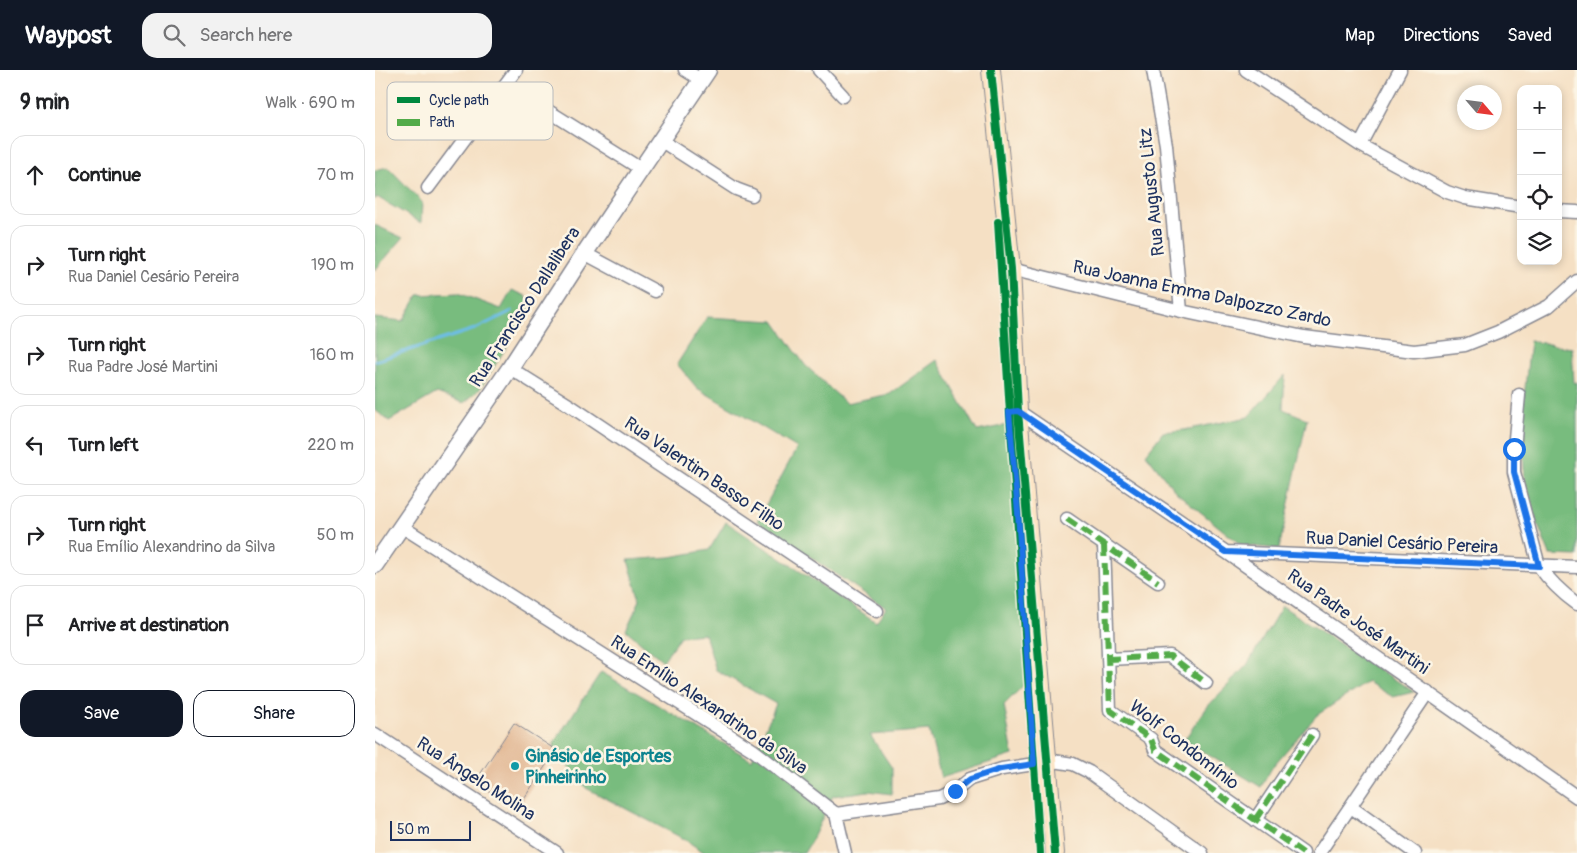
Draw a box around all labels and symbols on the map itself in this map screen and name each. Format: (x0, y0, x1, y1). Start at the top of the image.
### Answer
legend (387, 82, 553, 140)
north arrow (1457, 85, 1502, 130)
text: Cycle path (429, 92, 489, 109)
text: Path (429, 114, 454, 131)
street label: Rua Augusto Litz (1134, 127, 1170, 257)
street label: Rua Francisco Dallalibera (465, 222, 585, 392)
street label: Rua Joanna Emma Dalpozzo Zardo (1071, 255, 1334, 333)
street label: Rua Valentim Basso Filho (620, 412, 789, 536)
route start (1503, 438, 1526, 461)
street label: Rua Daniel Cesário Pereira (1305, 526, 1499, 560)
street label: Rua Padre José Martini (1282, 564, 1434, 680)
street label: Rua Emílio Alexandrino da Silva (606, 630, 812, 780)
street label: Wolf Condomínio (1125, 695, 1244, 795)
street label: Rua Ângelo Molina (412, 732, 540, 826)
place label: Ginásio de Esportes Pinheirinho (525, 745, 672, 789)
marker: Ginásio de Esportes Pinheirinho (509, 760, 521, 772)
route end (944, 780, 967, 803)
scale bar (390, 818, 471, 841)

